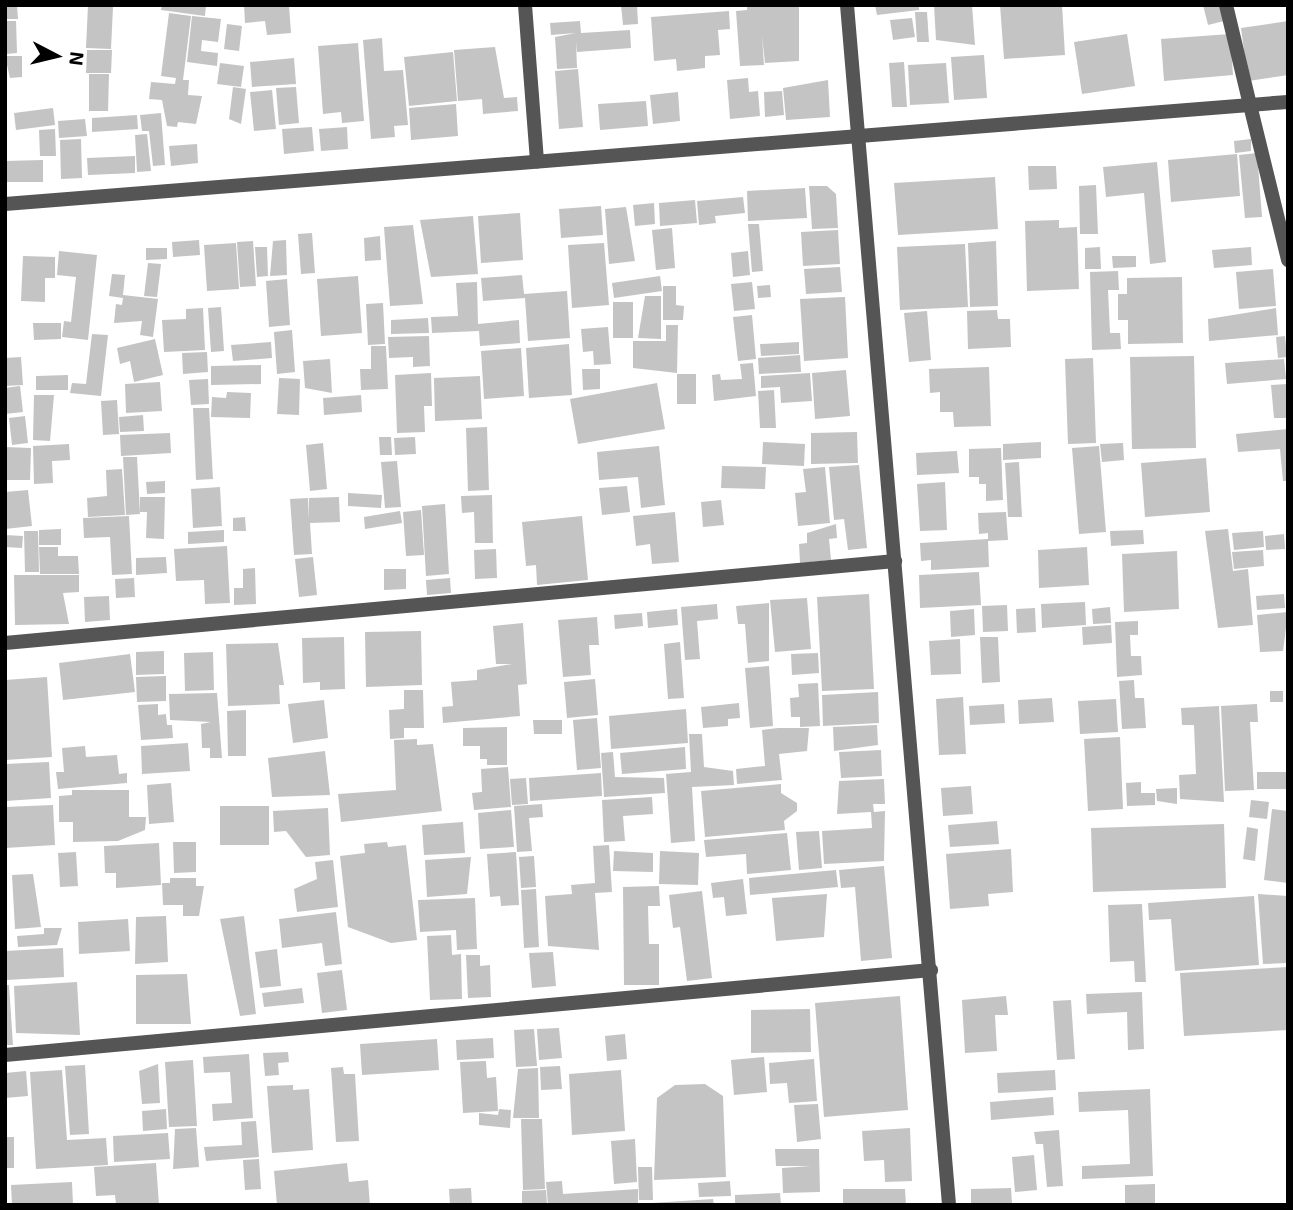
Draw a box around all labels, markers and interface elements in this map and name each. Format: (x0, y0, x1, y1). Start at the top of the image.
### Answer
north arrow (21, 21, 91, 91)
text: N (65, 50, 90, 67)

